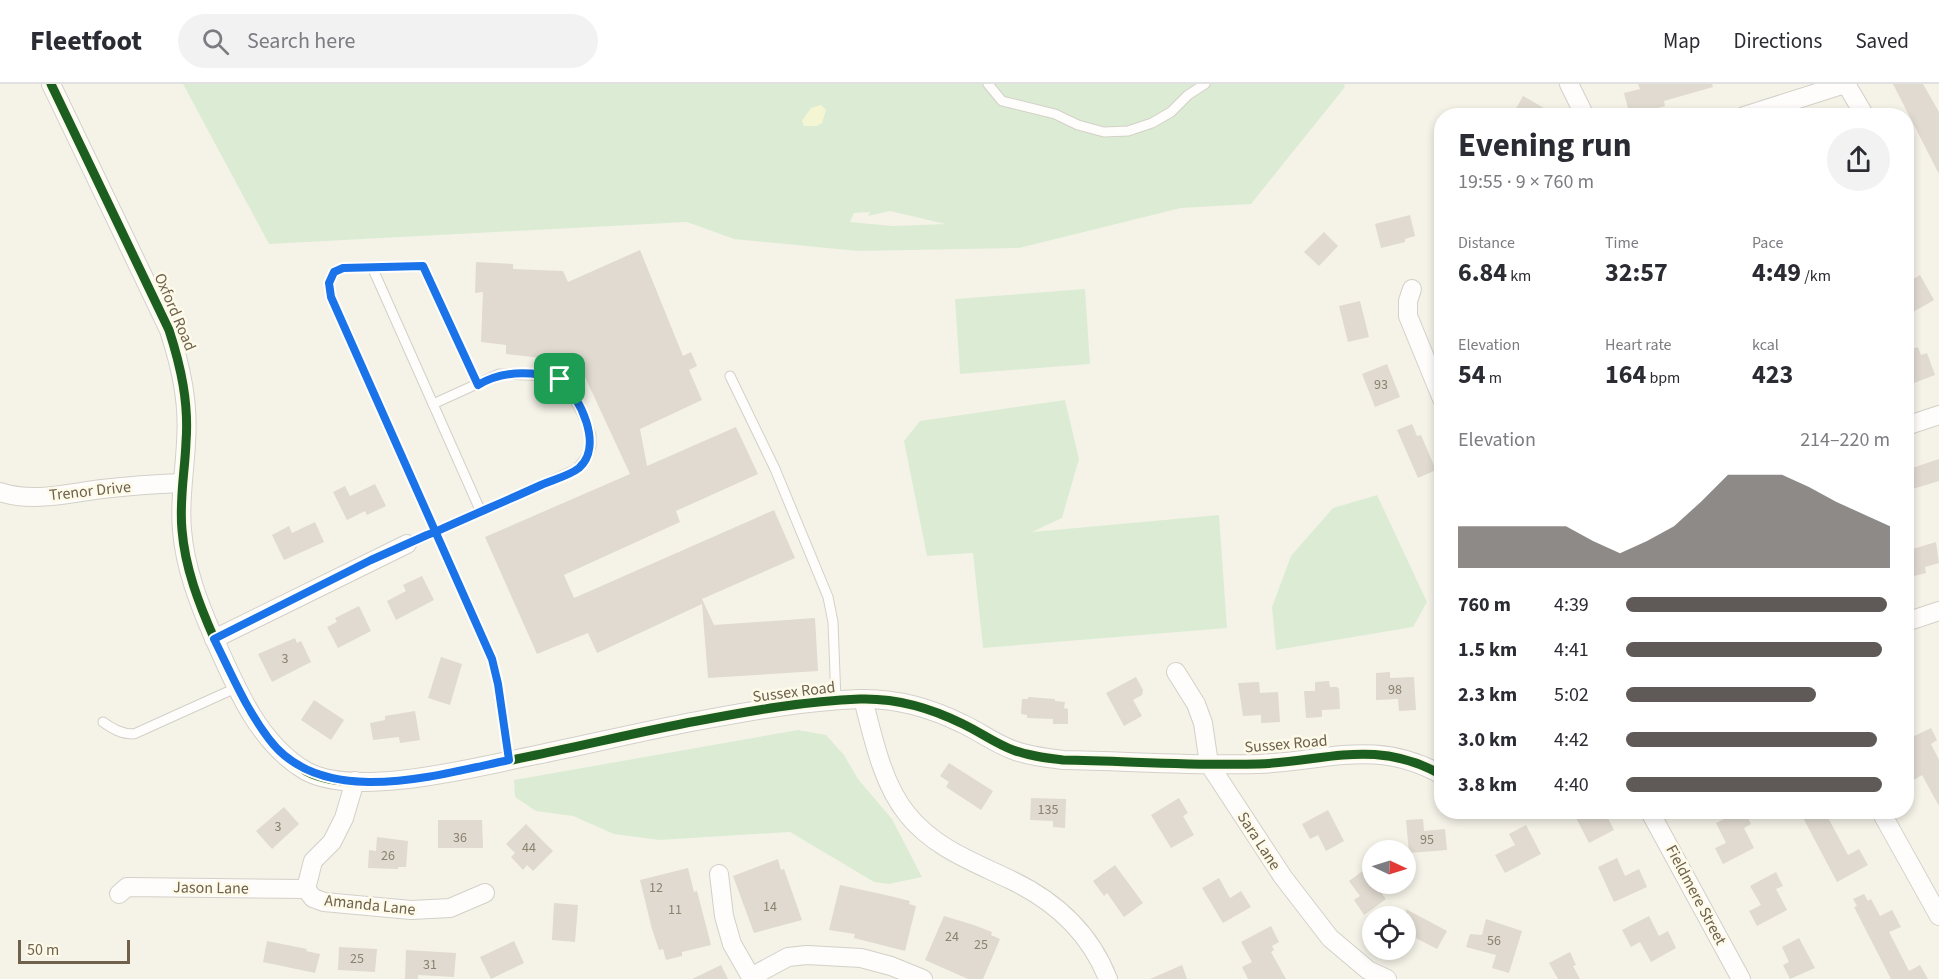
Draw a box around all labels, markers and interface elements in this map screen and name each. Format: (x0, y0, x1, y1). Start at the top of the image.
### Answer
search box (178, 14, 598, 68)
text: Fleetfoot (30, 21, 142, 61)
icon: search (199, 25, 232, 58)
text: Search here (247, 25, 355, 57)
text: Map (1663, 26, 1701, 56)
text: Directions (1734, 26, 1822, 56)
text: Saved (1855, 26, 1909, 56)
text: Evening run (1458, 122, 1632, 169)
button: share (1827, 128, 1890, 191)
text: 19:55 · 9 × 760 m (1458, 168, 1594, 196)
text: Distance (1458, 232, 1515, 254)
text: Time (1605, 232, 1639, 254)
text: Pace (1752, 232, 1783, 254)
text: 6.84 (1458, 254, 1507, 291)
text: 32:57 (1605, 254, 1668, 291)
text: 4:49 (1752, 254, 1801, 291)
text: km (1507, 265, 1531, 287)
text: /km (1801, 265, 1831, 287)
street label: Oxford Road (149, 270, 201, 354)
text: Elevation (1458, 334, 1520, 356)
text: Heart rate (1605, 334, 1672, 356)
text: kcal (1752, 334, 1779, 356)
pin (534, 353, 585, 404)
text: 54 (1458, 356, 1485, 393)
text: 164 (1605, 356, 1646, 393)
text: 423 (1752, 356, 1793, 393)
icon: arrive (543, 362, 576, 395)
text: m (1485, 367, 1502, 389)
text: bpm (1646, 367, 1680, 389)
house number: 93 (1374, 375, 1388, 395)
text: Elevation (1458, 426, 1536, 454)
text: 214–220 m (1800, 426, 1890, 454)
street label: Trenor Drive (48, 476, 132, 506)
text: 760 m (1458, 591, 1511, 619)
text: 4:39 (1554, 591, 1589, 619)
text: 1.5 km (1458, 636, 1517, 664)
text: 4:41 (1554, 636, 1589, 664)
house number: 3 (282, 649, 289, 669)
street label: Sussex Road (751, 676, 837, 708)
house number: 98 (1388, 680, 1402, 700)
text: 2.3 km (1458, 681, 1517, 709)
text: 5:02 (1554, 681, 1589, 709)
text: 3.0 km (1458, 726, 1517, 754)
text: 4:42 (1554, 726, 1589, 754)
street label: Sussex Road (1244, 729, 1328, 759)
text: 3.8 km (1458, 771, 1517, 799)
text: 4:40 (1554, 771, 1589, 799)
house number: 135 (1038, 800, 1058, 820)
street label: Sara Lane (1232, 808, 1286, 875)
house number: 3 (275, 817, 282, 837)
house number: 36 (453, 828, 467, 848)
house number: 95 (1420, 830, 1434, 850)
house number: 44 (522, 838, 536, 858)
north arrow (1362, 840, 1416, 894)
map controls (1362, 840, 1416, 960)
street label: Fieldmere Street (1660, 841, 1732, 949)
house number: 26 (381, 846, 395, 866)
street label: Jason Lane (173, 876, 249, 900)
house number: 12 (649, 878, 663, 898)
street label: Amanda Lane (323, 889, 417, 921)
house number: 14 (763, 897, 777, 917)
house number: 11 (668, 900, 682, 920)
button: locate (1362, 906, 1416, 960)
house number: 24 (945, 927, 959, 947)
house number: 56 (1487, 931, 1501, 951)
house number: 25 (974, 935, 988, 955)
scale bar (18, 937, 130, 964)
text: 50 m (27, 939, 59, 961)
house number: 25 (350, 949, 364, 969)
house number: 31 (423, 955, 437, 975)

